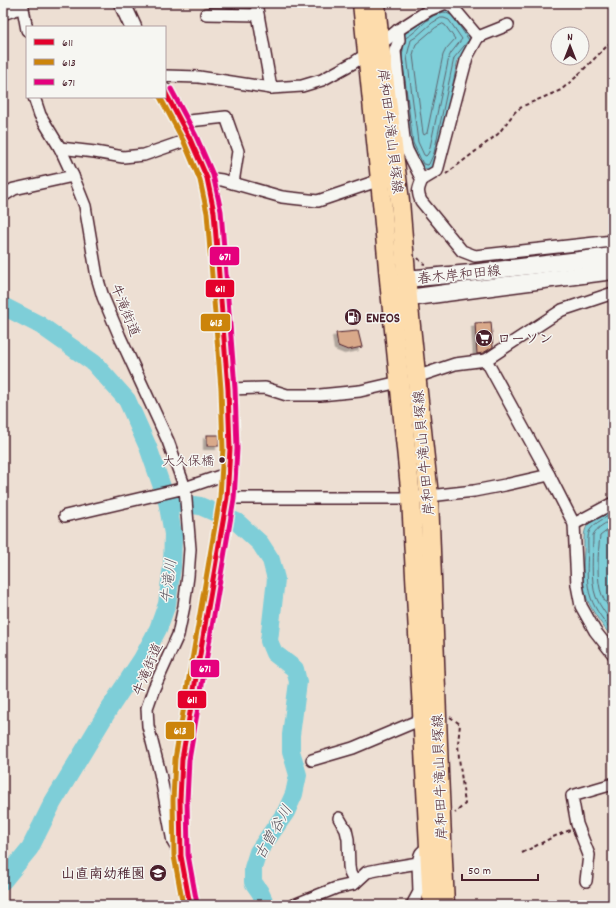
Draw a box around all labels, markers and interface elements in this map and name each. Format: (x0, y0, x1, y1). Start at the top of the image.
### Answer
legend (26, 26, 166, 98)
north arrow (550, 26, 590, 66)
text: N (567, 30, 573, 46)
text: 611 (62, 35, 73, 52)
text: 613 (62, 55, 76, 72)
street label: 岸和田牛滝山貝塚線 (371, 67, 407, 195)
text: 671 (62, 75, 75, 92)
line badge: 671 (209, 246, 240, 266)
text: 671 (219, 250, 231, 266)
street label: 春木岸和田線 (416, 262, 502, 290)
line badge: 611 (205, 279, 235, 298)
street label: 牛滝街道 (104, 281, 144, 340)
text: 611 (215, 282, 225, 298)
fuel station icon: ENEOS (343, 307, 363, 327)
place label: ENEOS (366, 309, 400, 329)
line badge: 613 (200, 313, 231, 332)
text: 613 (210, 316, 222, 332)
supermarket icon: ローソン (474, 328, 494, 348)
place label: ローソン (497, 330, 553, 350)
street label: 岸和田牛滝山貝塚線 (410, 389, 440, 516)
place label: 大久保橋 (162, 453, 214, 472)
marker: 大久保橋 (217, 455, 227, 465)
water label: 牛滝川 (156, 558, 184, 605)
street label: 牛滝街道 (129, 640, 169, 699)
line badge: 671 (190, 659, 220, 678)
text: 671 (199, 662, 211, 678)
line badge: 611 (177, 690, 207, 709)
text: 611 (187, 693, 197, 709)
street label: 岸和田牛滝山貝塚線 (429, 714, 453, 840)
line badge: 613 (165, 721, 195, 740)
text: 613 (174, 724, 186, 740)
water label: 古曽谷川 (250, 802, 299, 864)
scale bar (462, 856, 538, 882)
school or university icon: 山直南幼稚園 (148, 863, 168, 883)
text: 50 m (468, 863, 491, 880)
place label: 山直南幼稚園 (61, 865, 145, 885)

